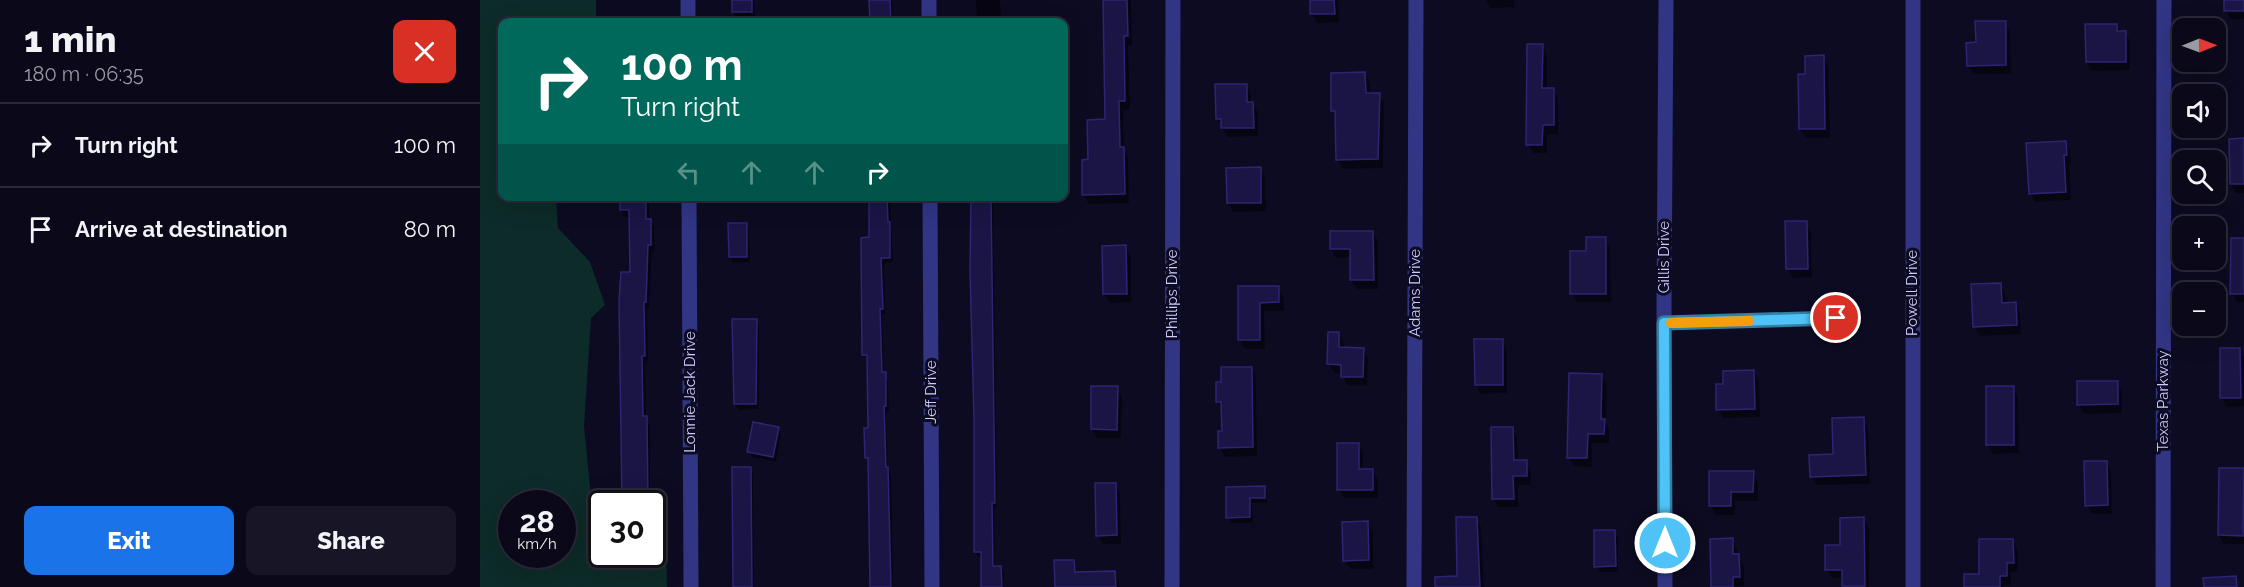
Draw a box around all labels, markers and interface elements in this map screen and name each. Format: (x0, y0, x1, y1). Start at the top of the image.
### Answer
text: 1 min (24, 18, 116, 60)
north arrow (2172, 18, 2226, 72)
map controls (2172, 18, 2226, 336)
button: close (393, 20, 456, 83)
text: 100 m (621, 41, 743, 90)
icon: right (522, 42, 600, 120)
text: 180 m · 06:35 (24, 62, 144, 86)
button: sound (2172, 84, 2226, 138)
text: Turn right (621, 91, 740, 122)
icon: right (24, 129, 57, 162)
text: Turn right (75, 132, 178, 158)
text: 100 m (394, 132, 456, 158)
button: search (2172, 150, 2226, 204)
icon: left (672, 156, 705, 189)
icon: ahead (735, 156, 768, 189)
icon: ahead (798, 156, 831, 189)
icon: right (861, 156, 894, 189)
icon: arrive (24, 213, 57, 246)
text: Arrive at destination (75, 216, 288, 242)
text: 80 m (404, 216, 456, 242)
button: + (2172, 216, 2226, 270)
street label: Gillis Drive (1655, 221, 1673, 293)
street label: Phillips Drive (1163, 249, 1181, 338)
street label: Adams Drive (1406, 249, 1424, 337)
street label: Powell Drive (1903, 250, 1921, 336)
button: − (2172, 282, 2226, 336)
pin (1810, 292, 1861, 343)
icon: arrive (1819, 301, 1852, 334)
street label: Lonnie Jack Drive (681, 331, 699, 453)
street label: Texas Parkway (2154, 350, 2172, 452)
street label: Jeff Drive (922, 360, 940, 424)
speed limit sign: 30 (588, 490, 666, 568)
text: 28 (519, 504, 555, 539)
button: Exit (24, 506, 234, 575)
button: Share (246, 506, 456, 575)
position arrow (1633, 511, 1697, 575)
text: km/h (517, 535, 557, 553)

